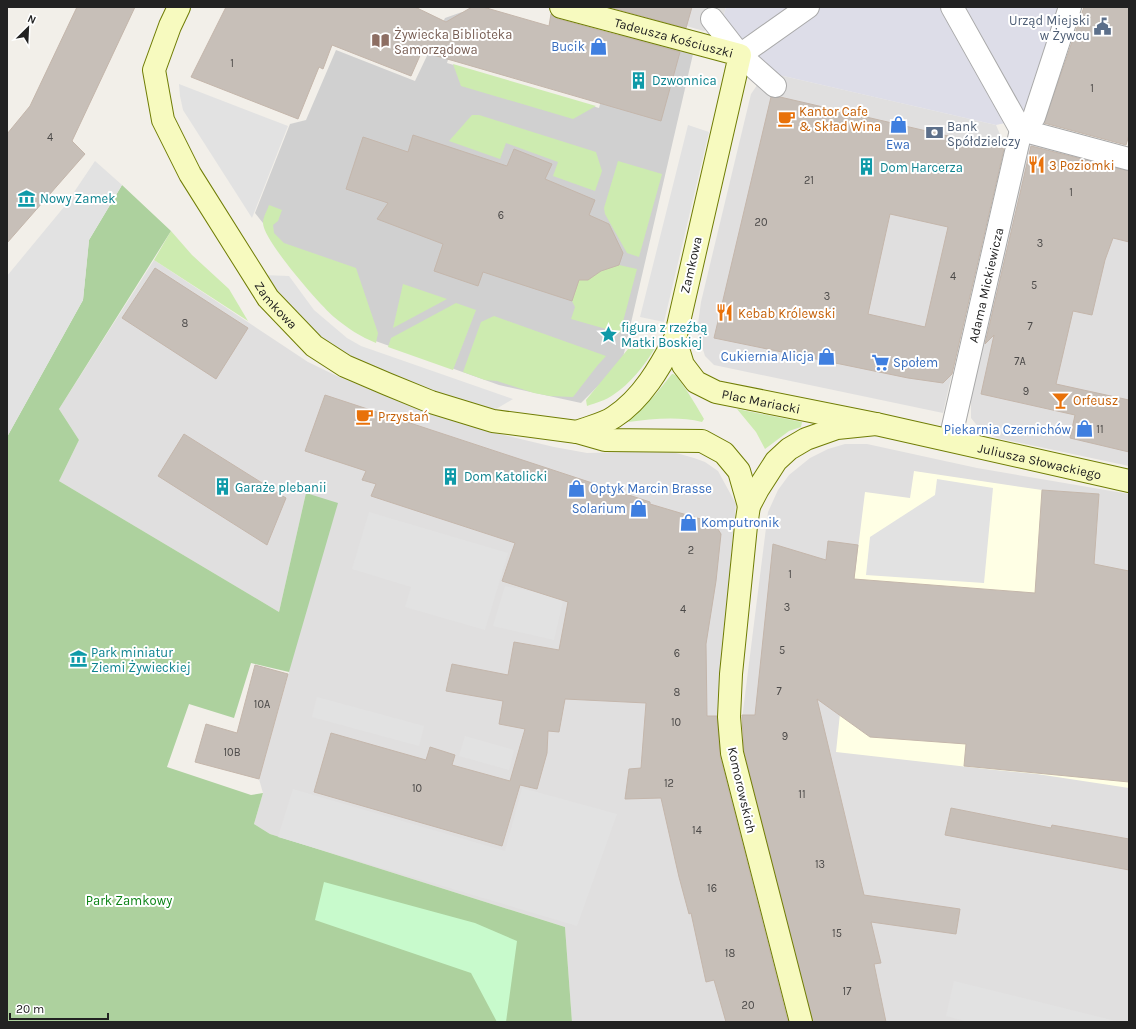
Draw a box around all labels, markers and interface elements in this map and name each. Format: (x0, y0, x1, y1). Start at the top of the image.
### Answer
north arrow (8, 8, 48, 48)
text: N (26, 12, 38, 27)
place label: Urząd Miejski w Żywcu (1009, 13, 1090, 43)
street label: Tadeusza Kościuszki (613, 14, 735, 60)
public building icon: Urząd Miejski w Żywcu (1093, 17, 1113, 37)
place label: Żywiecka Biblioteka Samorządowa (394, 27, 512, 57)
library icon: Żywiecka Biblioteka Samorządowa (371, 31, 391, 51)
shop icon: Bucik (588, 36, 608, 56)
place label: Bucik (551, 39, 585, 54)
house number: 1 (230, 57, 234, 70)
building icon: Dzwonnica (629, 70, 649, 90)
place label: Dzwonnica (652, 73, 717, 88)
house number: 1 (1090, 82, 1094, 95)
place label: Kantor Cafe & Skład Wina (799, 104, 881, 134)
cafe icon: Kantor Cafe & Skład Wina (776, 108, 796, 128)
shop icon: Ewa (888, 115, 908, 135)
place label: Bank Spółdzielczy (947, 119, 1020, 149)
bank icon: Bank Spółdzielczy (924, 123, 944, 143)
house number: 4 (47, 131, 53, 144)
place label: Ewa (886, 137, 910, 152)
restaurant icon: 3 Poziomki (1026, 155, 1046, 175)
building icon: Dom Harcerza (857, 157, 877, 177)
place label: 3 Poziomki (1049, 158, 1115, 173)
place label: Dom Harcerza (880, 160, 963, 175)
house number: 21 (804, 174, 814, 187)
house number: 1 (1069, 186, 1073, 199)
museum icon: Nowy Zamek (17, 188, 37, 208)
place label: Nowy Zamek (40, 191, 116, 206)
house number: 6 (498, 209, 504, 222)
house number: 20 (755, 216, 767, 229)
street label: Adama Mickiewicza (965, 226, 1006, 344)
street label: Zamkowa (677, 235, 705, 295)
house number: 3 (1037, 237, 1043, 250)
house number: 4 (950, 270, 956, 283)
street label: Zamkowa (252, 278, 301, 332)
house number: 5 (1031, 279, 1037, 292)
house number: 3 (824, 290, 830, 303)
restaurant icon: Kebab Królewski (715, 303, 735, 323)
place label: Kebab Królewski (738, 306, 836, 321)
house number: 8 (182, 317, 189, 330)
place label: figura z rzeźbą Matki Boskiej (621, 320, 707, 350)
house number: 7 (1027, 320, 1033, 333)
place icon: figura z rzeźbą Matki Boskiej (598, 324, 618, 344)
shop icon: Cukiernia Alicja (817, 346, 837, 366)
place label: Cukiernia Alicja (721, 349, 814, 364)
supermarket icon: Społem (870, 352, 890, 372)
place label: Społem (893, 355, 938, 370)
house number: 7A (1014, 355, 1026, 368)
house number: 9 (1023, 385, 1029, 398)
street label: Plac Mariacki (721, 386, 802, 416)
bar icon: Orfeusz (1050, 390, 1070, 410)
place label: Orfeusz (1073, 393, 1118, 408)
cafe icon: Przystań (355, 406, 375, 426)
place label: Przystań (378, 409, 429, 424)
shop icon: Piekarnia Czernichów (1074, 419, 1094, 439)
place label: Piekarnia Czernichów (944, 422, 1072, 437)
house number: 11 (1096, 423, 1104, 436)
street label: Juliusza Słowackiego (977, 440, 1103, 482)
building icon: Dom Katolicki (441, 466, 461, 486)
place label: Dom Katolicki (464, 469, 547, 484)
building icon: Garaże plebanii (212, 477, 232, 497)
shop icon: Optyk Marcin Brasse (567, 478, 587, 498)
place label: Garaże plebanii (235, 480, 327, 495)
place label: Optyk Marcin Brasse (590, 481, 712, 496)
shop icon: Solarium (629, 498, 649, 518)
place label: Solarium (572, 501, 626, 516)
shop icon: Komputronik (678, 512, 698, 532)
place label: Komputronik (701, 515, 779, 530)
house number: 2 (688, 544, 694, 557)
house number: 1 (788, 568, 792, 581)
house number: 3 (784, 601, 790, 614)
house number: 4 (680, 603, 686, 616)
house number: 5 (779, 644, 785, 657)
place label: Park miniatur Ziemi Żywieckiej (91, 645, 191, 675)
house number: 6 (674, 647, 680, 660)
museum icon: Park miniatur Ziemi Żywieckiej (68, 649, 88, 669)
house number: 7 (776, 685, 782, 698)
house number: 8 (674, 686, 681, 699)
house number: 10A (254, 698, 271, 711)
house number: 10 (671, 716, 681, 729)
house number: 9 (782, 730, 788, 743)
street label: Komorowskich (725, 745, 759, 835)
house number: 10B (223, 746, 241, 759)
house number: 12 (664, 777, 674, 790)
house number: 10 (412, 782, 422, 795)
house number: 11 (798, 788, 806, 801)
house number: 14 (692, 824, 702, 837)
house number: 13 (815, 858, 825, 871)
house number: 16 (707, 882, 717, 895)
park label: Park Zamkowy (86, 893, 172, 908)
house number: 15 (832, 927, 842, 940)
house number: 18 (725, 947, 735, 960)
house number: 17 (843, 985, 851, 998)
scale bar (10, 995, 108, 1021)
house number: 20 (742, 999, 754, 1012)
text: 20 m (16, 1002, 44, 1016)

